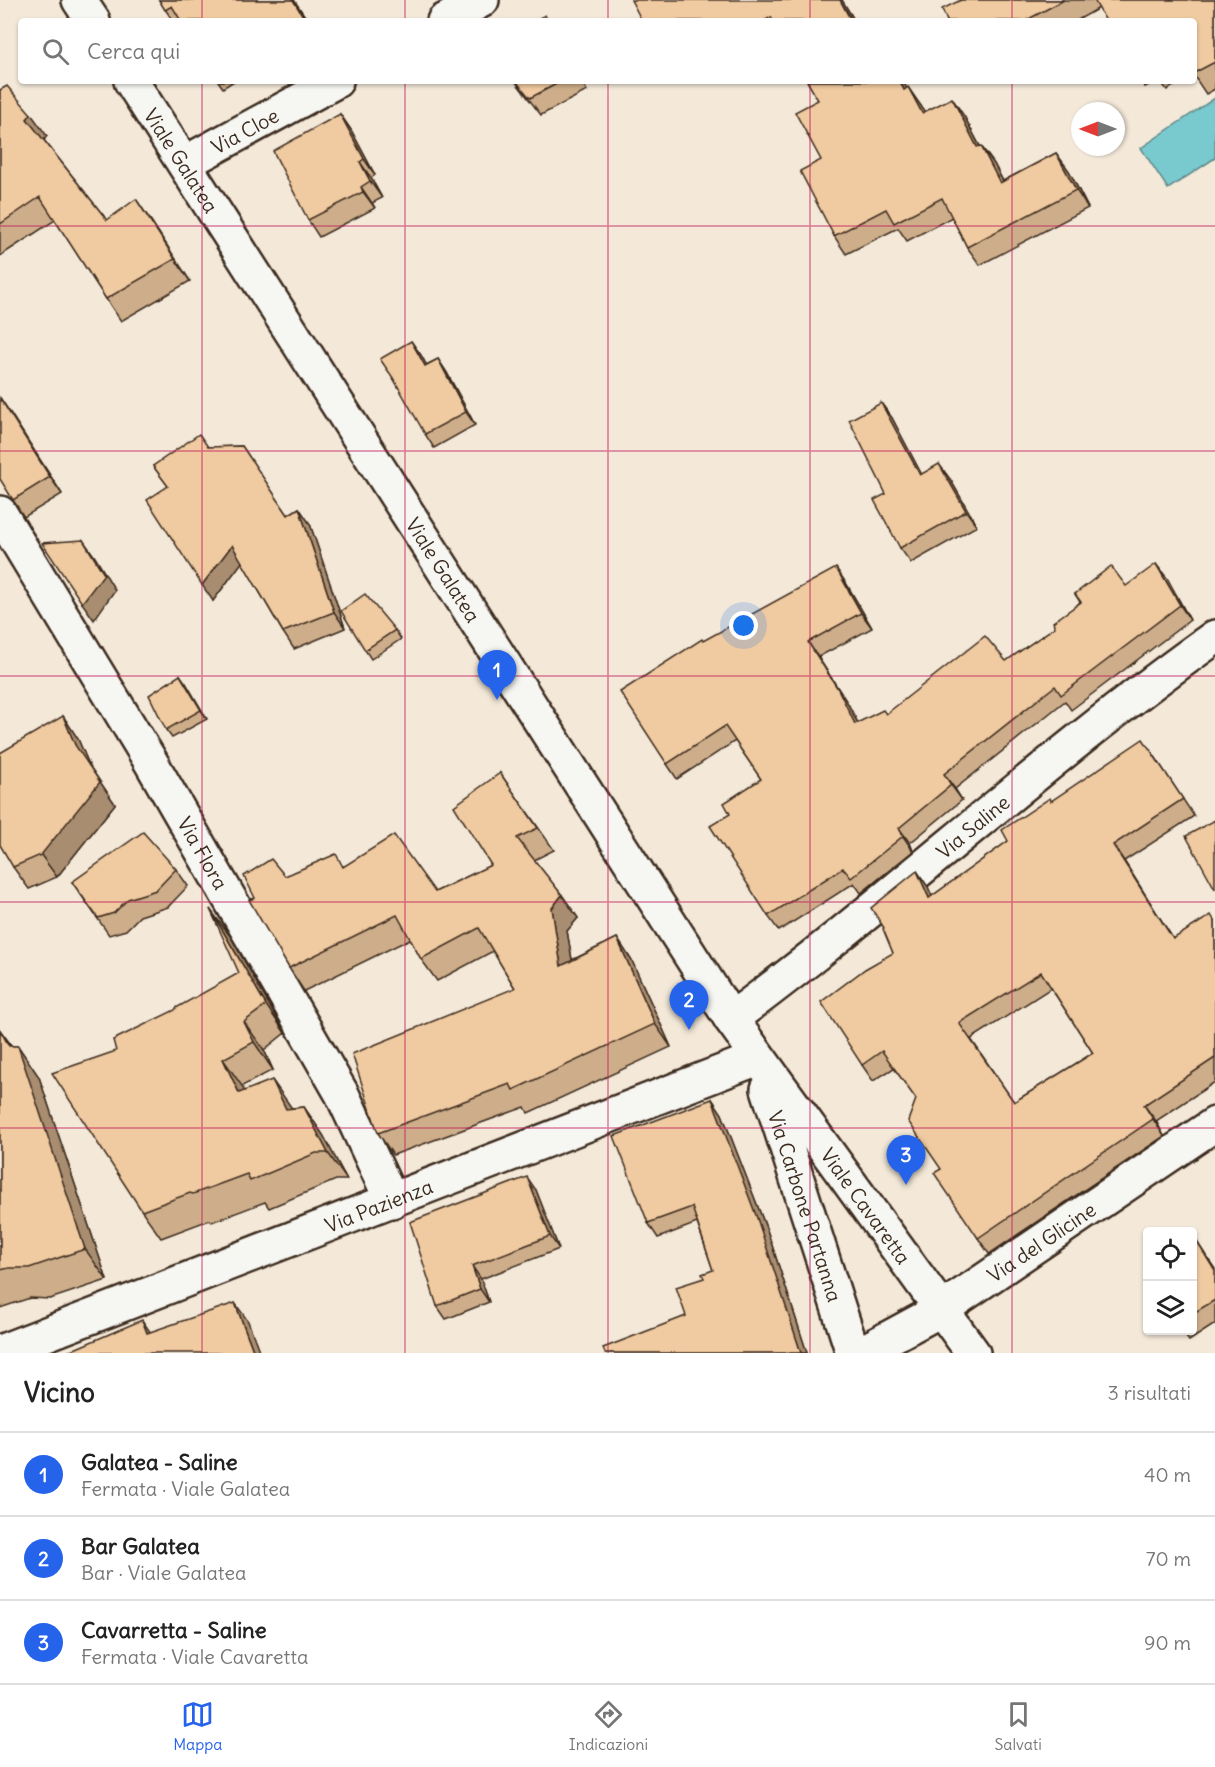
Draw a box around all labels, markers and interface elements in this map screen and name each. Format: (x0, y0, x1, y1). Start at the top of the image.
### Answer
search box (18, 18, 1197, 84)
icon: search (39, 35, 72, 68)
text: Cerca qui (87, 37, 180, 65)
street label: Via Cloe (207, 102, 283, 159)
north arrow (1071, 102, 1125, 156)
street label: Viale Galatea (139, 103, 224, 217)
street label: Viale Galatea (401, 513, 486, 626)
your location (729, 611, 758, 640)
pin: 1 (478, 650, 516, 700)
street label: Via Saline (931, 789, 1014, 864)
street label: Via Flora (172, 812, 234, 894)
pin: 2 (670, 980, 708, 1030)
street label: Via Carbone Partanna (763, 1107, 848, 1305)
pin: 3 (886, 1136, 926, 1185)
street label: Viale Cavaretta (816, 1143, 917, 1269)
street label: Via Pazienza (321, 1173, 436, 1237)
street label: Via del Glicine (982, 1196, 1100, 1287)
map controls (1143, 1227, 1197, 1335)
button: locate (1143, 1227, 1197, 1281)
button: layers (1143, 1281, 1197, 1335)
text: Vicino (24, 1376, 95, 1409)
text: 3 risultati (1108, 1380, 1191, 1405)
text: Galatea - Saline (81, 1448, 238, 1476)
text: 1 (40, 1462, 47, 1487)
text: 40 m (1144, 1462, 1191, 1487)
text: Fermata · Viale Galatea (81, 1476, 290, 1501)
text: Bar Galatea (81, 1532, 200, 1560)
text: 2 (38, 1546, 49, 1571)
text: 70 m (1146, 1546, 1191, 1571)
text: Bar · Viale Galatea (81, 1560, 247, 1585)
text: Cavarretta - Saline (81, 1616, 267, 1644)
text: 3 (38, 1630, 49, 1655)
text: 90 m (1144, 1630, 1191, 1655)
text: Fermata · Viale Cavaretta (81, 1644, 308, 1669)
tab: Mappa (173, 1698, 223, 1754)
tab: Indicazioni (569, 1698, 648, 1754)
tab: Salvati (994, 1698, 1042, 1754)

